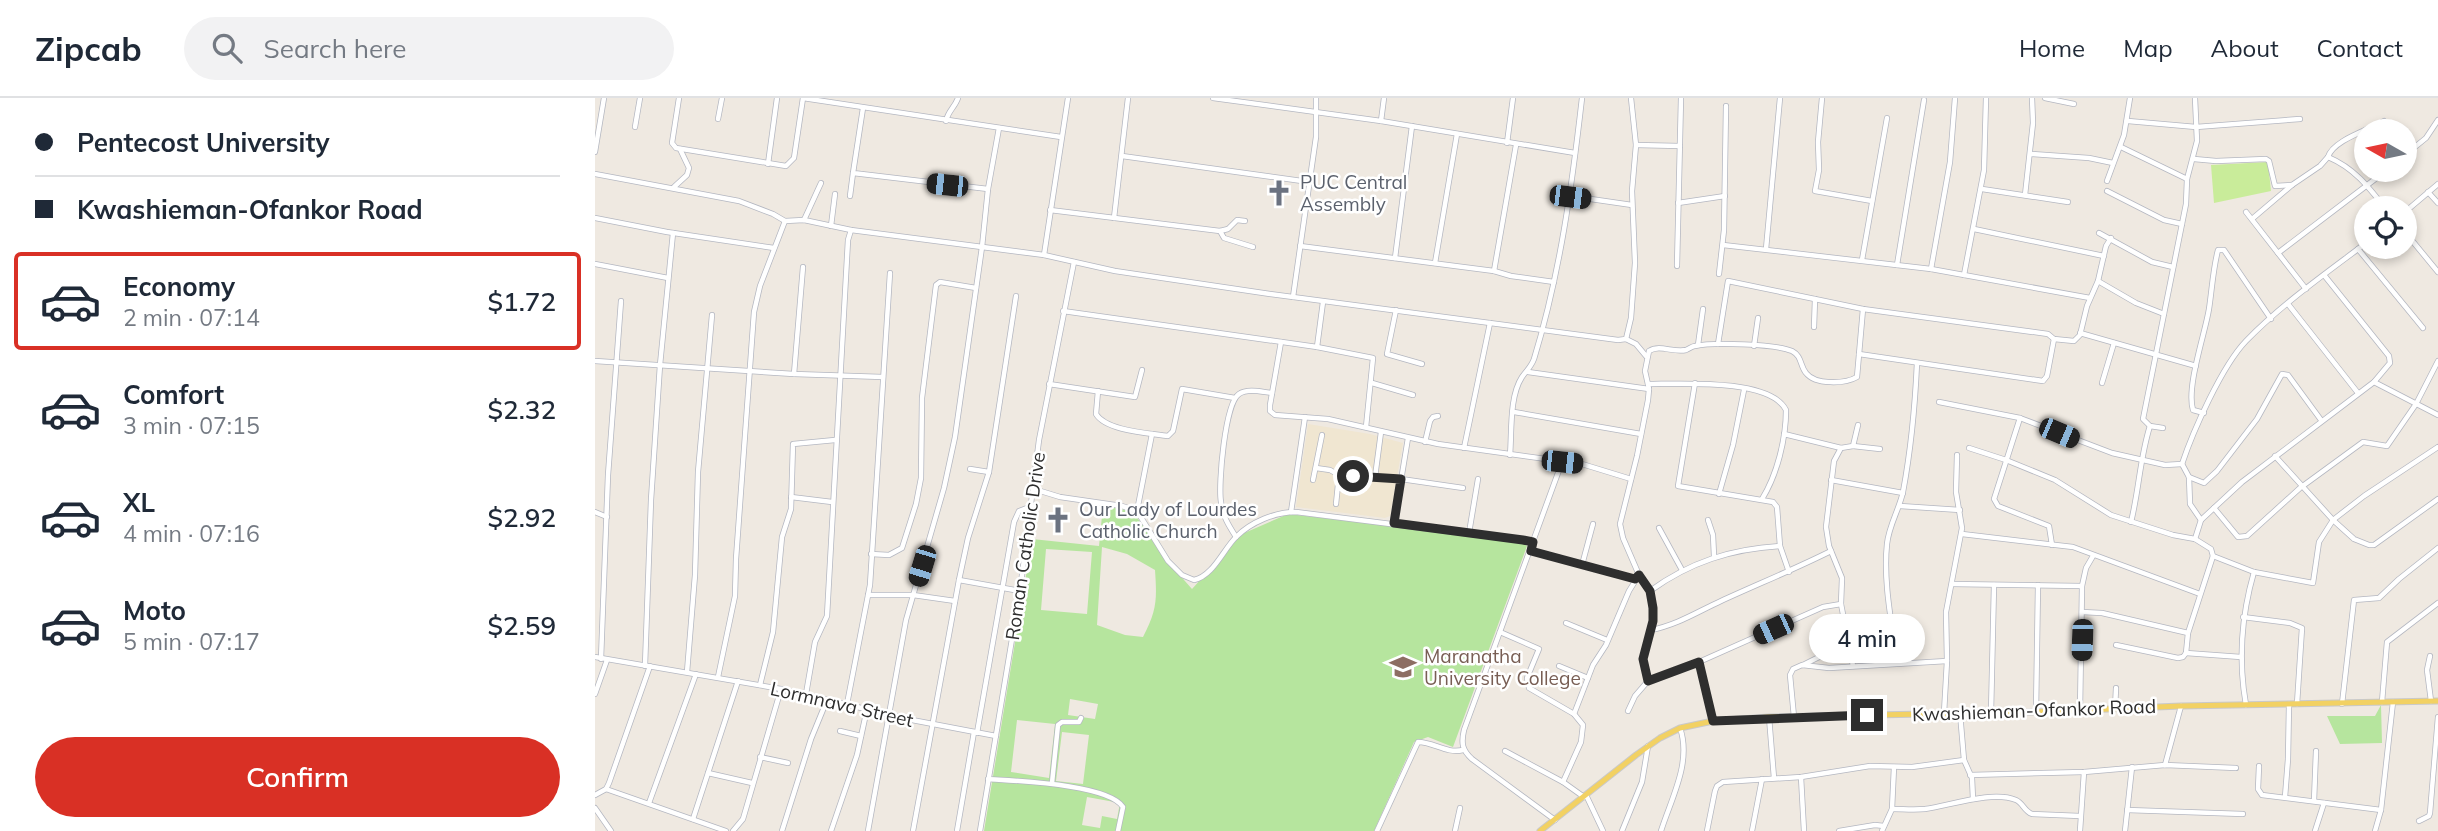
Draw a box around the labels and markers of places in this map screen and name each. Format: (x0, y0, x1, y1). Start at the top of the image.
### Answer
place label: PUC Central Assembly (1300, 170, 1407, 216)
church icon: PUC Central Assembly (1264, 178, 1294, 208)
place label: Our Lady of Lourdes Catholic Church (1079, 497, 1257, 543)
church icon: Our Lady of Lourdes Catholic Church (1043, 505, 1073, 535)
place label: Maranatha University College (1424, 644, 1581, 690)
school or university icon: Maranatha University College (1388, 652, 1418, 682)

